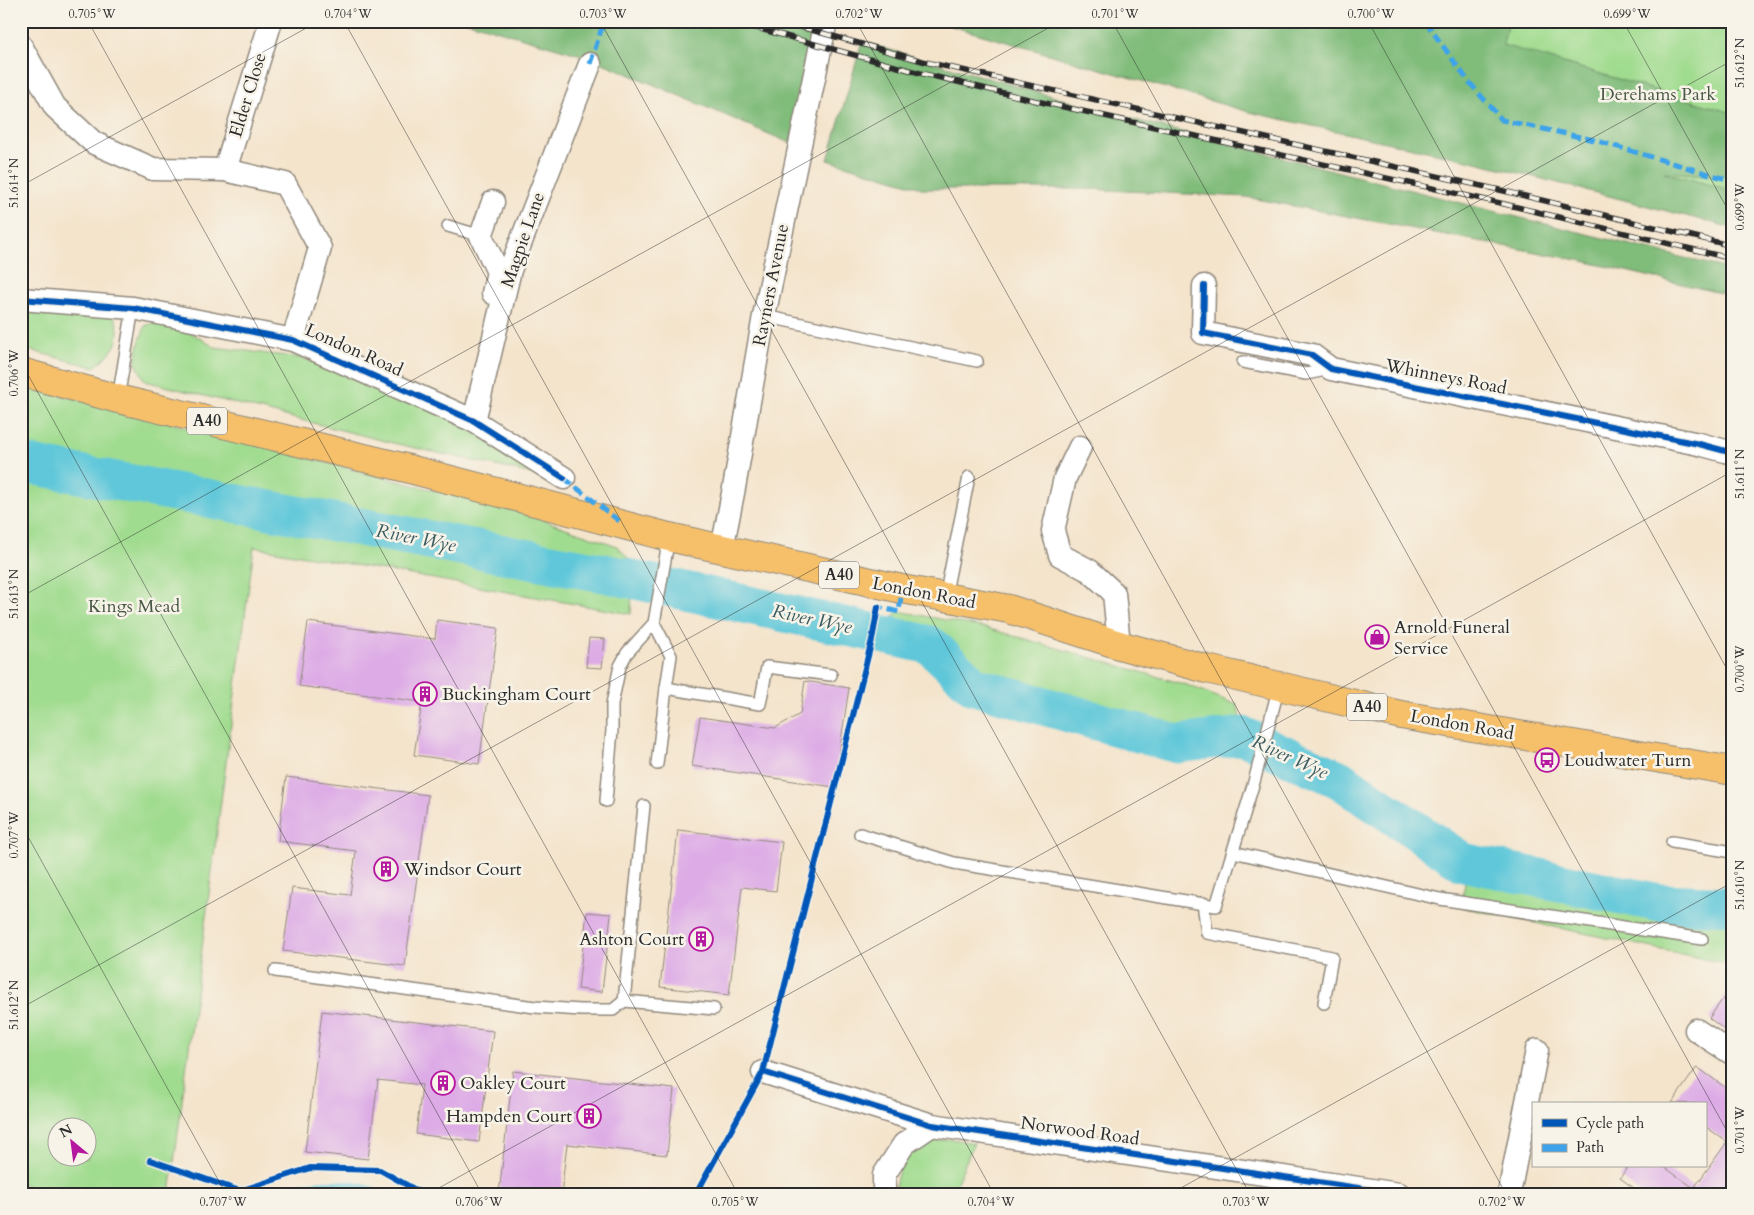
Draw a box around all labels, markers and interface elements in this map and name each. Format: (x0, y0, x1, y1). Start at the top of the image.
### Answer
text: 0.705°W (68, 6, 116, 22)
text: 0.704°W (324, 6, 372, 22)
text: 0.703°W (579, 6, 627, 22)
text: 0.702°W (835, 6, 883, 22)
text: 0.701°W (1091, 6, 1139, 22)
text: 0.700°W (1347, 6, 1395, 22)
text: 0.699°W (1603, 6, 1651, 22)
text: 51.612°N (1732, 37, 1748, 88)
street label: Elder Close (223, 50, 273, 140)
park label: Derehams Park (1600, 82, 1716, 107)
text: 51.614°N (6, 157, 22, 208)
text: 0.699°W (1732, 183, 1748, 231)
street label: Magpie Lane (495, 189, 551, 291)
street label: Rayners Avenue (747, 222, 795, 348)
street label: London Road (301, 317, 407, 383)
text: 0.706°W (6, 349, 22, 397)
street label: Whinneys Road (1382, 353, 1509, 401)
road number: A40 (187, 408, 227, 434)
text: 51.611°N (1732, 448, 1748, 499)
water label: River Wye (374, 518, 459, 559)
road number: A40 (819, 562, 859, 588)
text: 51.613°N (6, 568, 22, 619)
street label: London Road (870, 571, 978, 615)
park label: Kings Mead (88, 594, 180, 619)
water label: River Wye (770, 598, 855, 640)
place label: Arnold Funeral Service (1394, 615, 1510, 661)
shop icon: Arnold Funeral Service (1364, 624, 1390, 650)
text: 0.700°W (1732, 645, 1748, 693)
building icon: Buckingham Court (412, 681, 438, 707)
place label: Buckingham Court (442, 682, 591, 707)
road number: A40 (1347, 694, 1387, 720)
street label: London Road (1408, 704, 1516, 746)
water label: River Wye (1248, 729, 1333, 786)
bus stop icon: Loudwater Turn (1534, 747, 1560, 773)
place label: Loudwater Turn (1564, 748, 1692, 773)
text: 0.707°W (6, 811, 22, 859)
building icon: Windsor Court (373, 856, 399, 882)
place label: Windsor Court (403, 857, 522, 882)
text: 51.610°N (1732, 859, 1748, 910)
building icon: Ashton Court (688, 926, 714, 952)
place label: Ashton Court (579, 927, 684, 952)
text: 51.612°N (6, 979, 22, 1030)
building icon: Oakley Court (430, 1070, 456, 1096)
place label: Oakley Court (460, 1071, 566, 1096)
legend (1532, 1102, 1706, 1168)
building icon: Hampden Court (576, 1103, 602, 1129)
place label: Hampden Court (446, 1104, 572, 1129)
text: 0.701°W (1732, 1106, 1748, 1154)
street label: Norwood Road (1019, 1110, 1141, 1152)
text: Cycle path (1576, 1113, 1645, 1133)
north arrow (48, 1118, 98, 1168)
text: N (56, 1120, 76, 1142)
text: Path (1576, 1137, 1605, 1157)
text: 0.707°W (199, 1194, 247, 1210)
text: 0.706°W (455, 1194, 503, 1210)
text: 0.705°W (711, 1194, 759, 1210)
text: 0.704°W (967, 1194, 1015, 1210)
text: 0.703°W (1222, 1194, 1270, 1210)
text: 0.702°W (1478, 1194, 1526, 1210)

